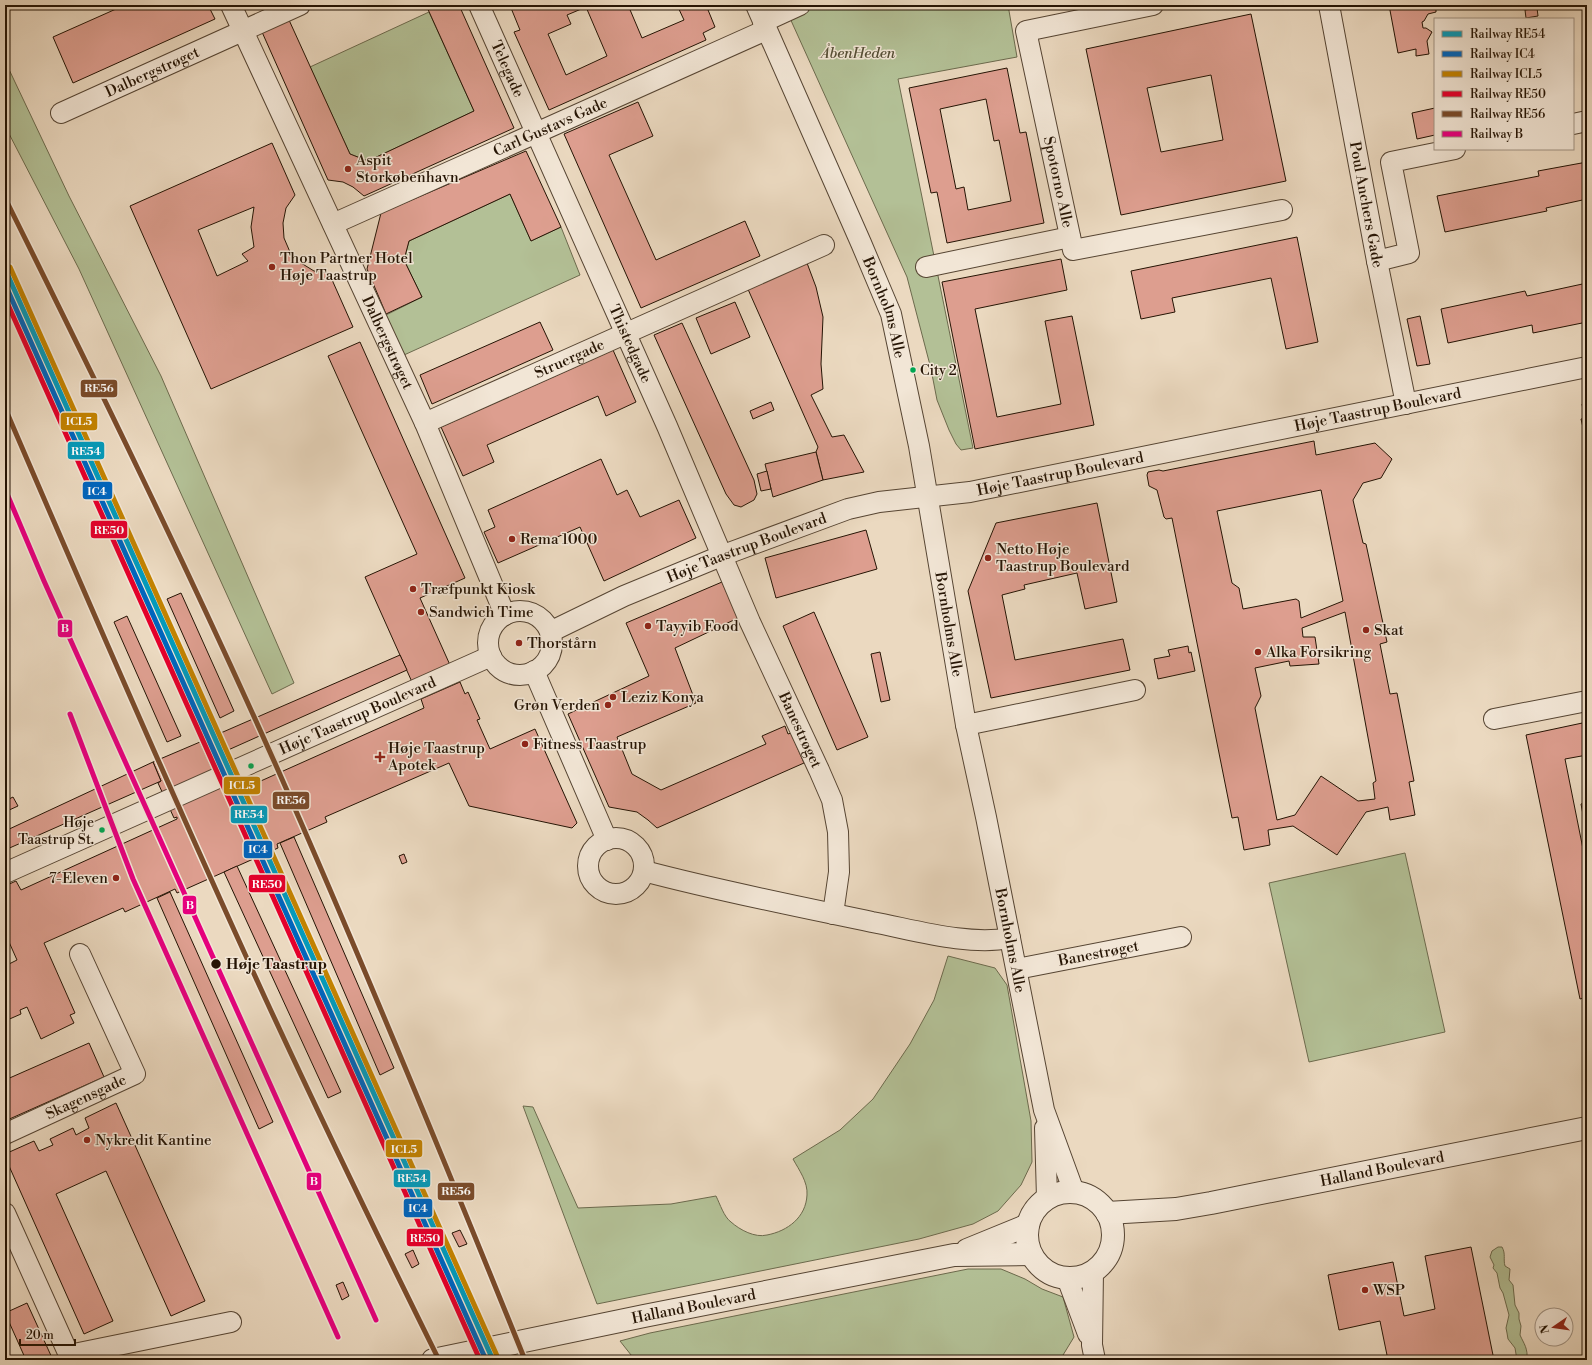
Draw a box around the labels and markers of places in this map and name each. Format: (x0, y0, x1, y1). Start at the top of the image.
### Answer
place label: Aspit Storkøbenhavn (355, 151, 459, 187)
marker: Aspit Storkøbenhavn (343, 164, 353, 174)
place label: Thon Partner Hotel Høje Taastrup (280, 249, 413, 285)
marker: Thon Partner Hotel Høje Taastrup (267, 262, 277, 272)
place label: City 2 (920, 362, 957, 380)
marker: City 2 (908, 365, 918, 375)
place label: Rema 1000 (520, 530, 598, 549)
marker: Rema 1000 (507, 534, 517, 544)
place label: Netto Høje Taastrup Boulevard (996, 540, 1130, 576)
marker: Netto Høje Taastrup Boulevard (983, 553, 993, 563)
place label: Træfpunkt Kiosk (421, 580, 536, 599)
marker: Træfpunkt Kiosk (408, 584, 418, 594)
place label: Sandwich Time (429, 603, 534, 622)
marker: Sandwich Time (416, 607, 426, 617)
place label: Tayyib Food (656, 617, 739, 636)
marker: Tayyib Food (643, 621, 653, 631)
place label: Skat (1374, 621, 1405, 640)
marker: Skat (1361, 625, 1371, 635)
place label: Thorstårn (527, 634, 597, 653)
marker: Thorstårn (514, 638, 524, 648)
place label: Alka Forsikring (1265, 643, 1371, 662)
marker: Alka Forsikring (1253, 647, 1263, 657)
place label: Leziz Konya (621, 688, 704, 707)
marker: Leziz Konya (608, 692, 618, 702)
place label: Grøn Verden (514, 696, 600, 715)
marker: Grøn Verden (603, 700, 613, 710)
place label: Fitness Taastrup (533, 735, 647, 754)
place label: Høje Taastrup Apotek (387, 739, 485, 775)
marker: Fitness Taastrup (520, 739, 530, 749)
marker: Høje Taastrup Apotek (375, 752, 385, 762)
unlabelled marker (246, 761, 256, 771)
place label: Høje Taastrup St. (18, 814, 94, 849)
marker: Høje Taastrup St. (97, 825, 107, 835)
place label: 7-Eleven (49, 869, 108, 888)
marker: 7-Eleven (111, 873, 121, 883)
place label: Høje Taastrup (226, 955, 327, 974)
marker: Høje Taastrup (209, 957, 223, 971)
place label: Nykredit Kantine (95, 1131, 212, 1150)
marker: Nykredit Kantine (82, 1135, 92, 1145)
place label: WSP (1372, 1281, 1405, 1300)
marker: WSP (1360, 1285, 1370, 1295)

